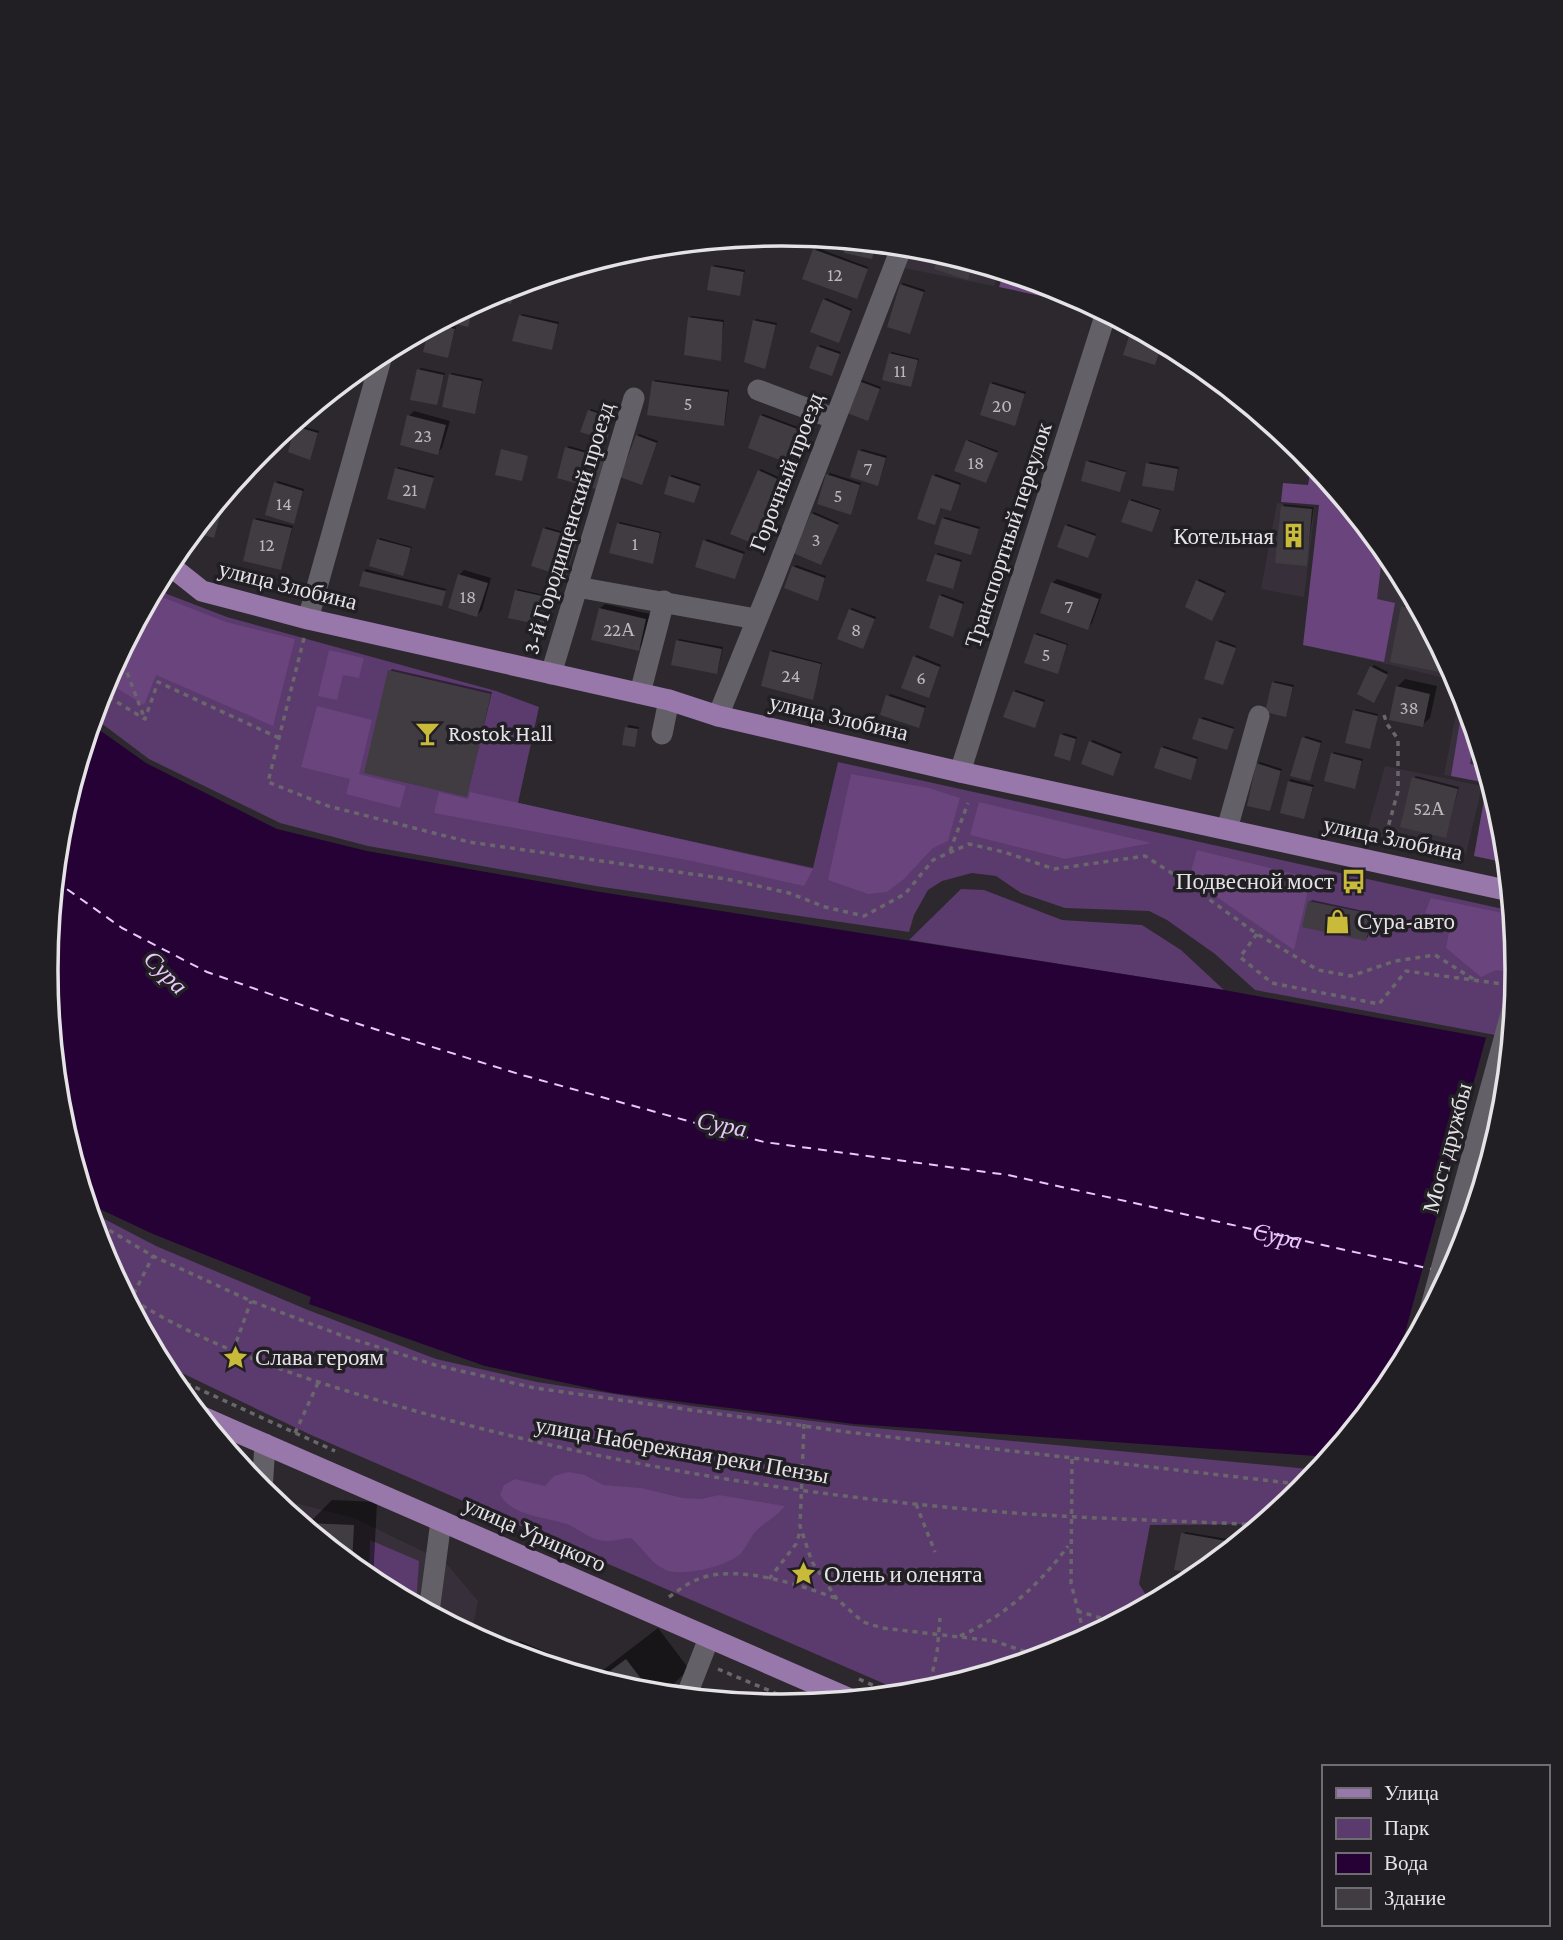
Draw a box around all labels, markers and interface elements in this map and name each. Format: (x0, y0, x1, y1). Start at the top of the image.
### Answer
house number: 12 (827, 264, 843, 285)
house number: 11 (894, 360, 906, 381)
street label: Горочный проезд (744, 389, 828, 555)
house number: 5 (684, 393, 692, 414)
house number: 20 (992, 395, 1012, 416)
street label: 3-й Городищенский проезд (517, 399, 619, 657)
street label: Транспортный переулок (959, 418, 1057, 651)
house number: 23 (414, 425, 432, 446)
house number: 18 (968, 452, 984, 473)
house number: 7 (864, 458, 873, 479)
house number: 21 (402, 479, 418, 500)
house number: 5 (834, 485, 842, 506)
house number: 14 (276, 493, 292, 514)
building icon: Котельная (1280, 522, 1308, 550)
place label: Котельная (1173, 523, 1274, 549)
house number: 3 (811, 529, 821, 550)
house number: 1 (632, 533, 638, 554)
house number: 12 (259, 534, 275, 555)
street label: улица Злобина (216, 555, 360, 615)
house number: 18 (460, 586, 476, 607)
house number: 7 (1065, 596, 1074, 617)
house number: 22А (603, 619, 635, 640)
house number: 8 (851, 619, 861, 640)
house number: 5 (1042, 644, 1050, 665)
house number: 24 (782, 665, 800, 686)
house number: 6 (916, 667, 926, 688)
street label: улица Злобина (767, 688, 911, 746)
house number: 38 (1399, 697, 1419, 718)
bar icon: Rostok Hall (414, 719, 442, 747)
place label: Rostok Hall (448, 720, 553, 746)
house number: 52А (1413, 798, 1445, 819)
street label: улица Злобина (1321, 811, 1465, 865)
bus stop icon: Подвесной мост (1340, 867, 1368, 895)
place label: Подвесной мост (1176, 868, 1334, 894)
shop icon: Сура-авто (1323, 907, 1351, 935)
place label: Сура-авто (1357, 908, 1455, 934)
water label: Сура (139, 945, 193, 999)
street label: Мост дружбы (1417, 1080, 1477, 1216)
water label: Сура (695, 1106, 749, 1142)
water label: Сура (1250, 1216, 1305, 1254)
place icon: Слава героям (221, 1343, 249, 1371)
place label: Слава героям (255, 1344, 385, 1370)
street label: улица Набережная реки Пензы (533, 1411, 831, 1489)
street label: улица Урицкого (460, 1491, 610, 1577)
place icon: Олень и оленята (790, 1560, 818, 1588)
place label: Олень и оленята (824, 1561, 982, 1587)
legend (1322, 1765, 1549, 1926)
text: Улица (1384, 1781, 1439, 1805)
text: Парк (1384, 1816, 1430, 1840)
text: Вода (1384, 1851, 1429, 1875)
text: Здание (1384, 1886, 1446, 1910)

